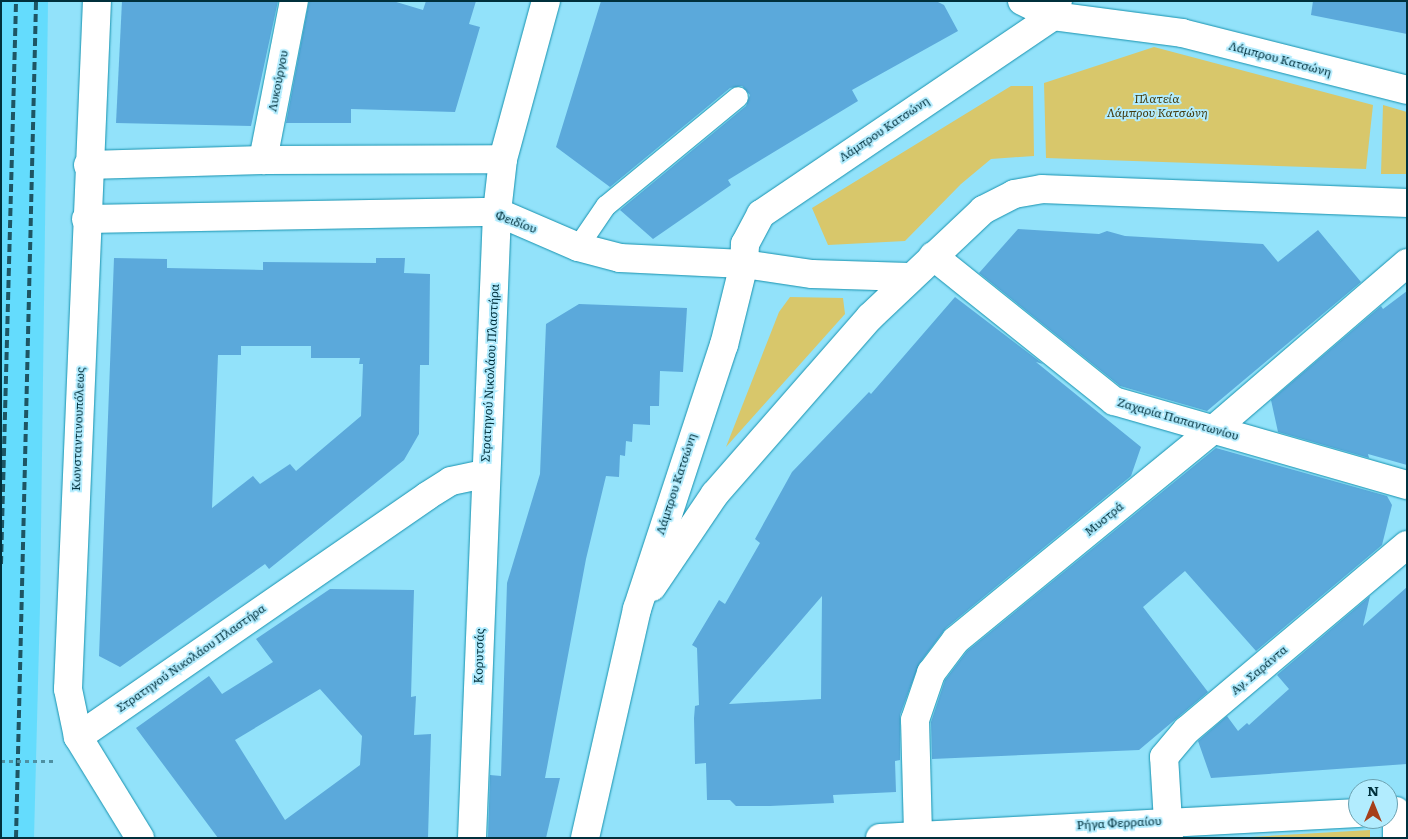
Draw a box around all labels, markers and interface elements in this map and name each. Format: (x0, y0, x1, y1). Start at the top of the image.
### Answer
street label: Λάμπρου Κατσώνη (1227, 38, 1333, 80)
street label: Λυκούργου (265, 49, 291, 113)
park label: Πλατεία Λάμπρου Κατσώνη (1107, 92, 1207, 120)
street label: Λάμπρου Κατσώνη (836, 93, 932, 165)
street label: Φειδίου (493, 208, 539, 236)
street label: Στρατηγού Νικολάου Πλαστήρα (478, 283, 502, 463)
street label: Κωνσταντινουπόλεως (69, 367, 87, 491)
street label: Ζαχαρία Παπαντωνίου (1116, 395, 1240, 443)
street label: Λάμπρου Κατσώνη (653, 432, 699, 536)
street label: Μυστρά (1082, 499, 1126, 539)
street label: Στρατηγού Νικολάου Πλαστήρα (114, 601, 268, 715)
street label: Κορυτσάς (471, 628, 487, 684)
street label: Αγ. Σαράντα (1228, 642, 1290, 698)
north arrow (1348, 779, 1398, 829)
text: N (1367, 780, 1379, 800)
street label: Ρήγα Φερραίου (1076, 814, 1162, 832)

